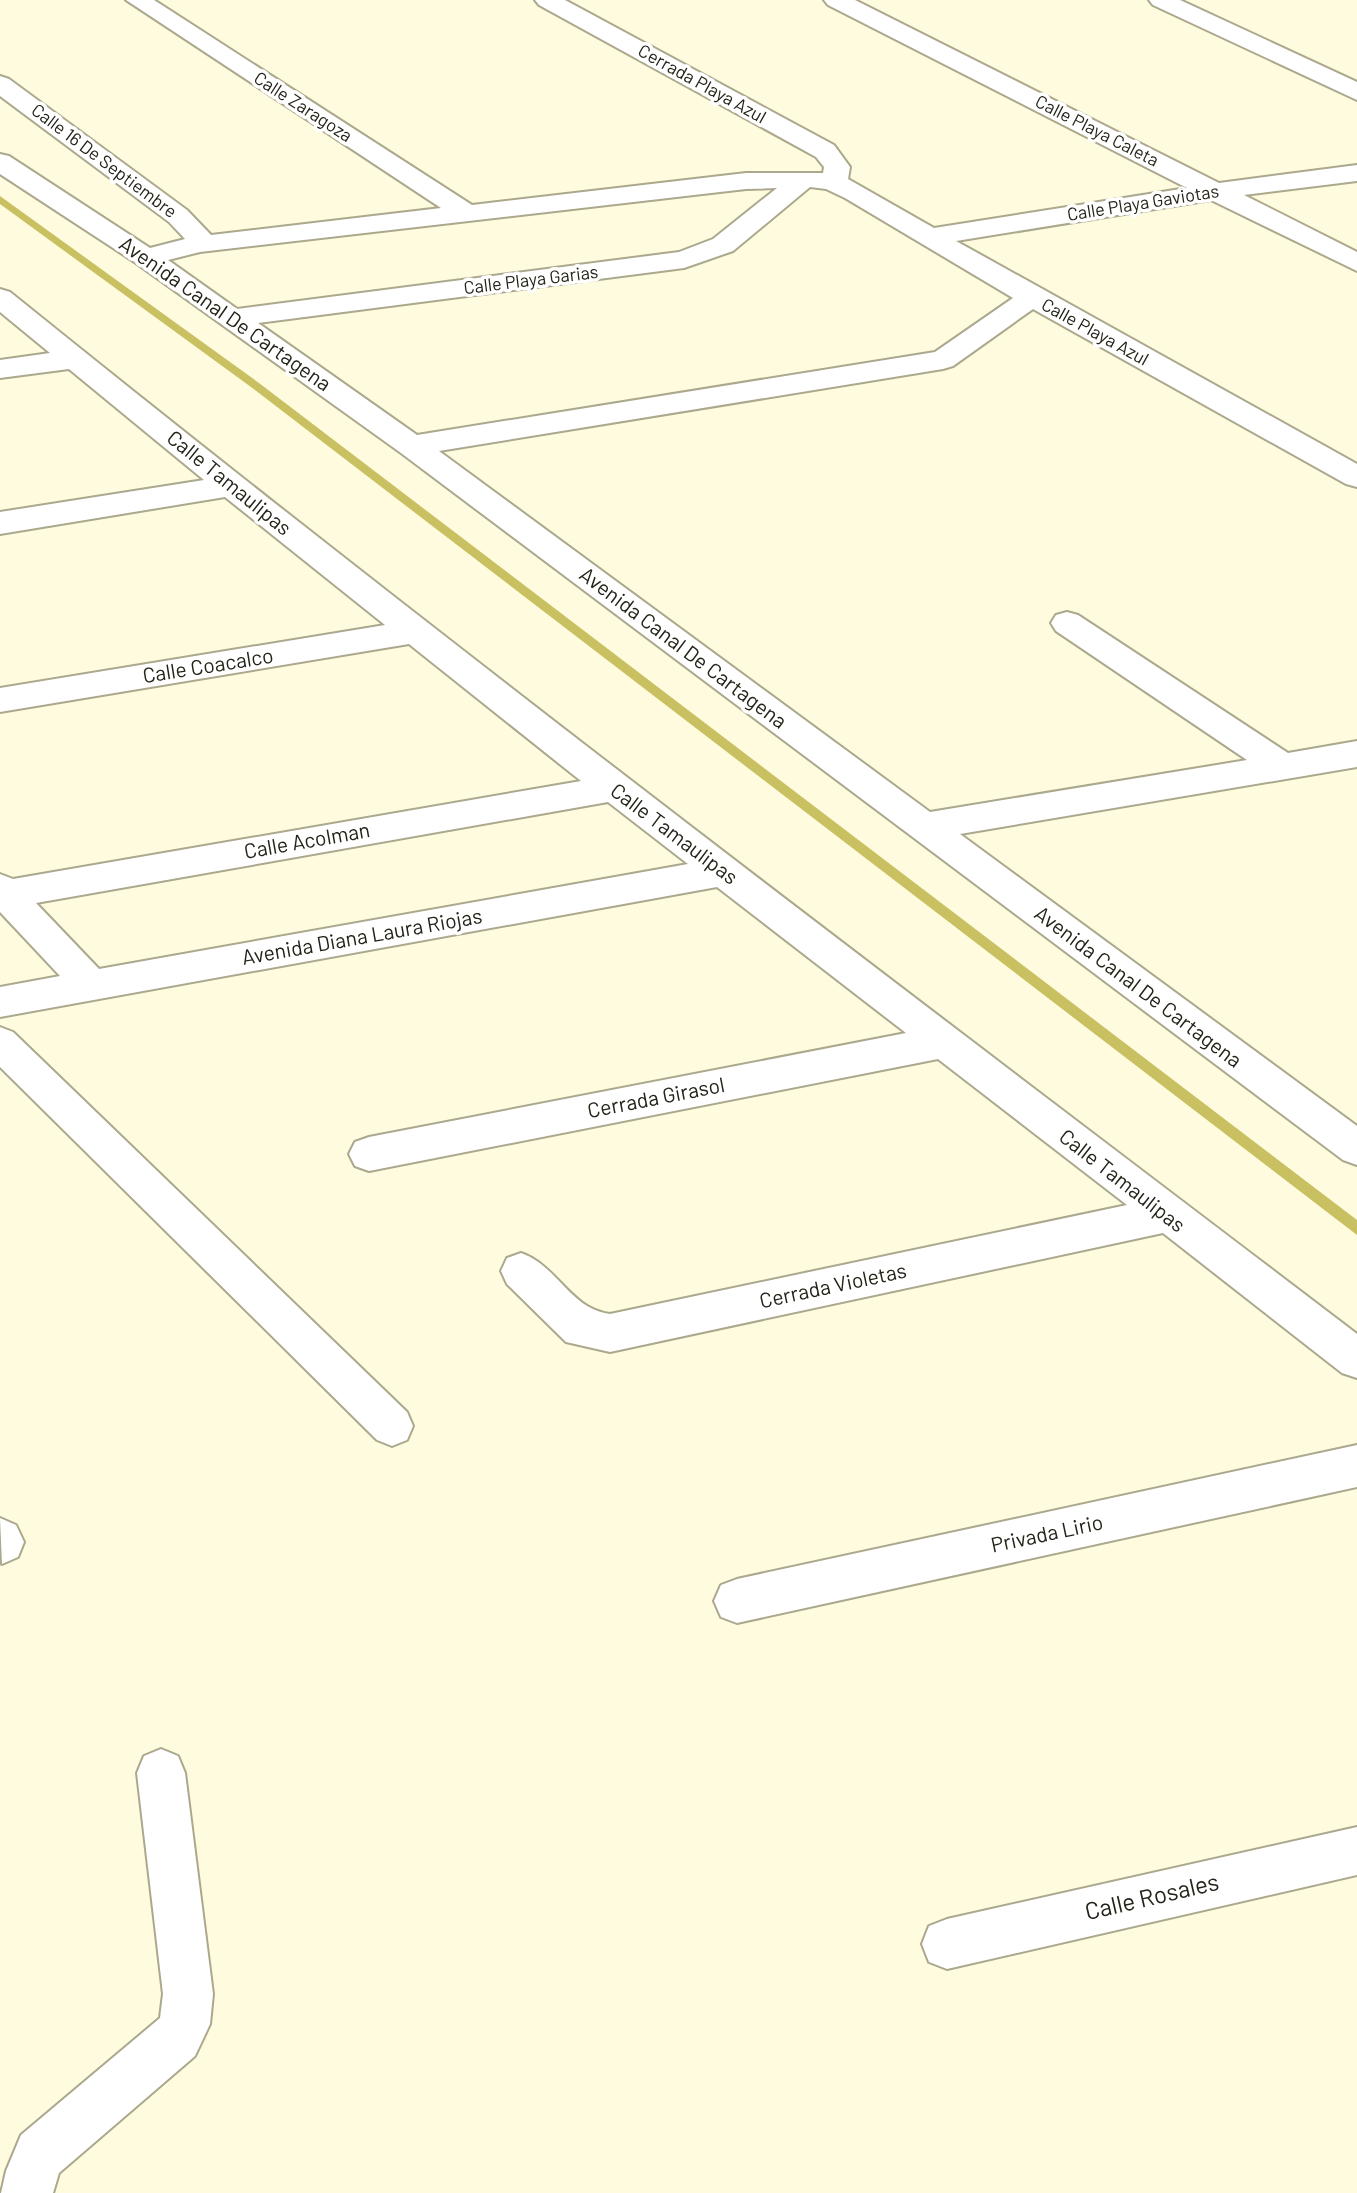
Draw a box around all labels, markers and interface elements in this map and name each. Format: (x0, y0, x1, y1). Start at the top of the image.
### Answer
street label: Cerrada Playa Azul (635, 39, 770, 127)
street label: Calle Zaragoza (250, 66, 357, 146)
street label: Calle Playa Caleta (1032, 90, 1163, 171)
street label: Calle 16 De Septiembre (28, 98, 182, 222)
street label: Calle Playa Gaviotas (1065, 179, 1220, 225)
street label: Avenida Canal De Cartagena (115, 230, 337, 396)
street label: Calle Playa Garias (462, 260, 599, 298)
street label: Calle Playa Azul (1038, 293, 1153, 370)
street label: Calle Tamaulipas (163, 424, 297, 540)
street label: Avenida Canal De Cartagena (575, 561, 792, 733)
street label: Calle Coacalco (141, 642, 275, 687)
street label: Calle Tamaulipas (606, 777, 743, 889)
street label: Calle Acolman (242, 816, 372, 863)
street label: Avenida Canal De Cartagena (1030, 900, 1247, 1072)
street label: Avenida Diana Laura Riojas (240, 902, 484, 969)
street label: Cerrada Girasol (585, 1071, 726, 1122)
street label: Calle Tamaulipas (1055, 1123, 1191, 1237)
street label: Cerrada Violetas (757, 1257, 909, 1312)
street label: Privada Lirio (988, 1508, 1105, 1557)
street label: Calle Rosales (1082, 1866, 1221, 1925)

